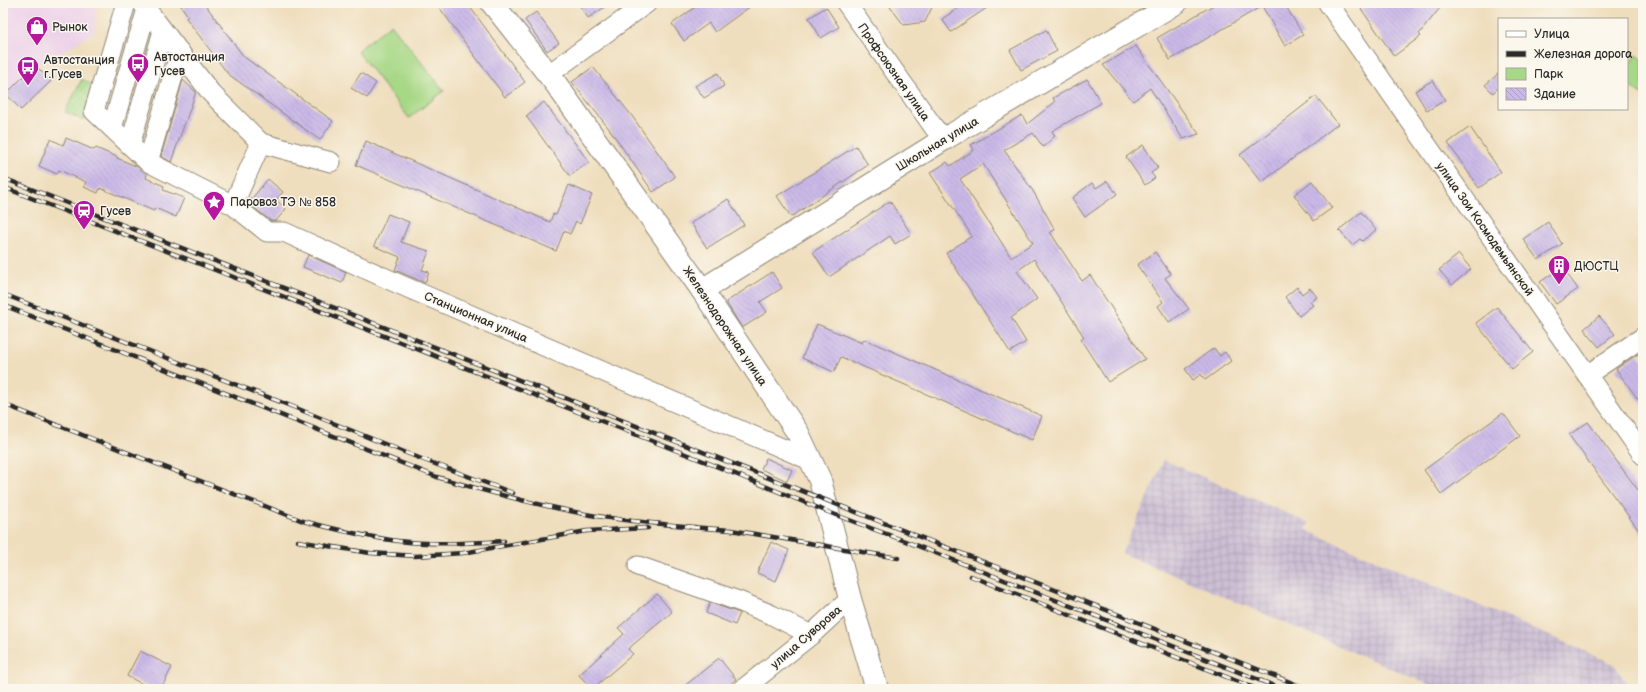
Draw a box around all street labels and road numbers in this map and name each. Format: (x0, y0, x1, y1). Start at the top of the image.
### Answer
street label: Профсоюзная улица (854, 21, 933, 124)
street label: Школьная улица (893, 114, 981, 175)
street label: улица Зои Космодемьянской (1433, 159, 1537, 299)
street label: Железнодорожная улица (679, 264, 770, 389)
street label: Станционная улица (422, 289, 530, 346)
street label: улица Суворова (768, 603, 845, 672)

